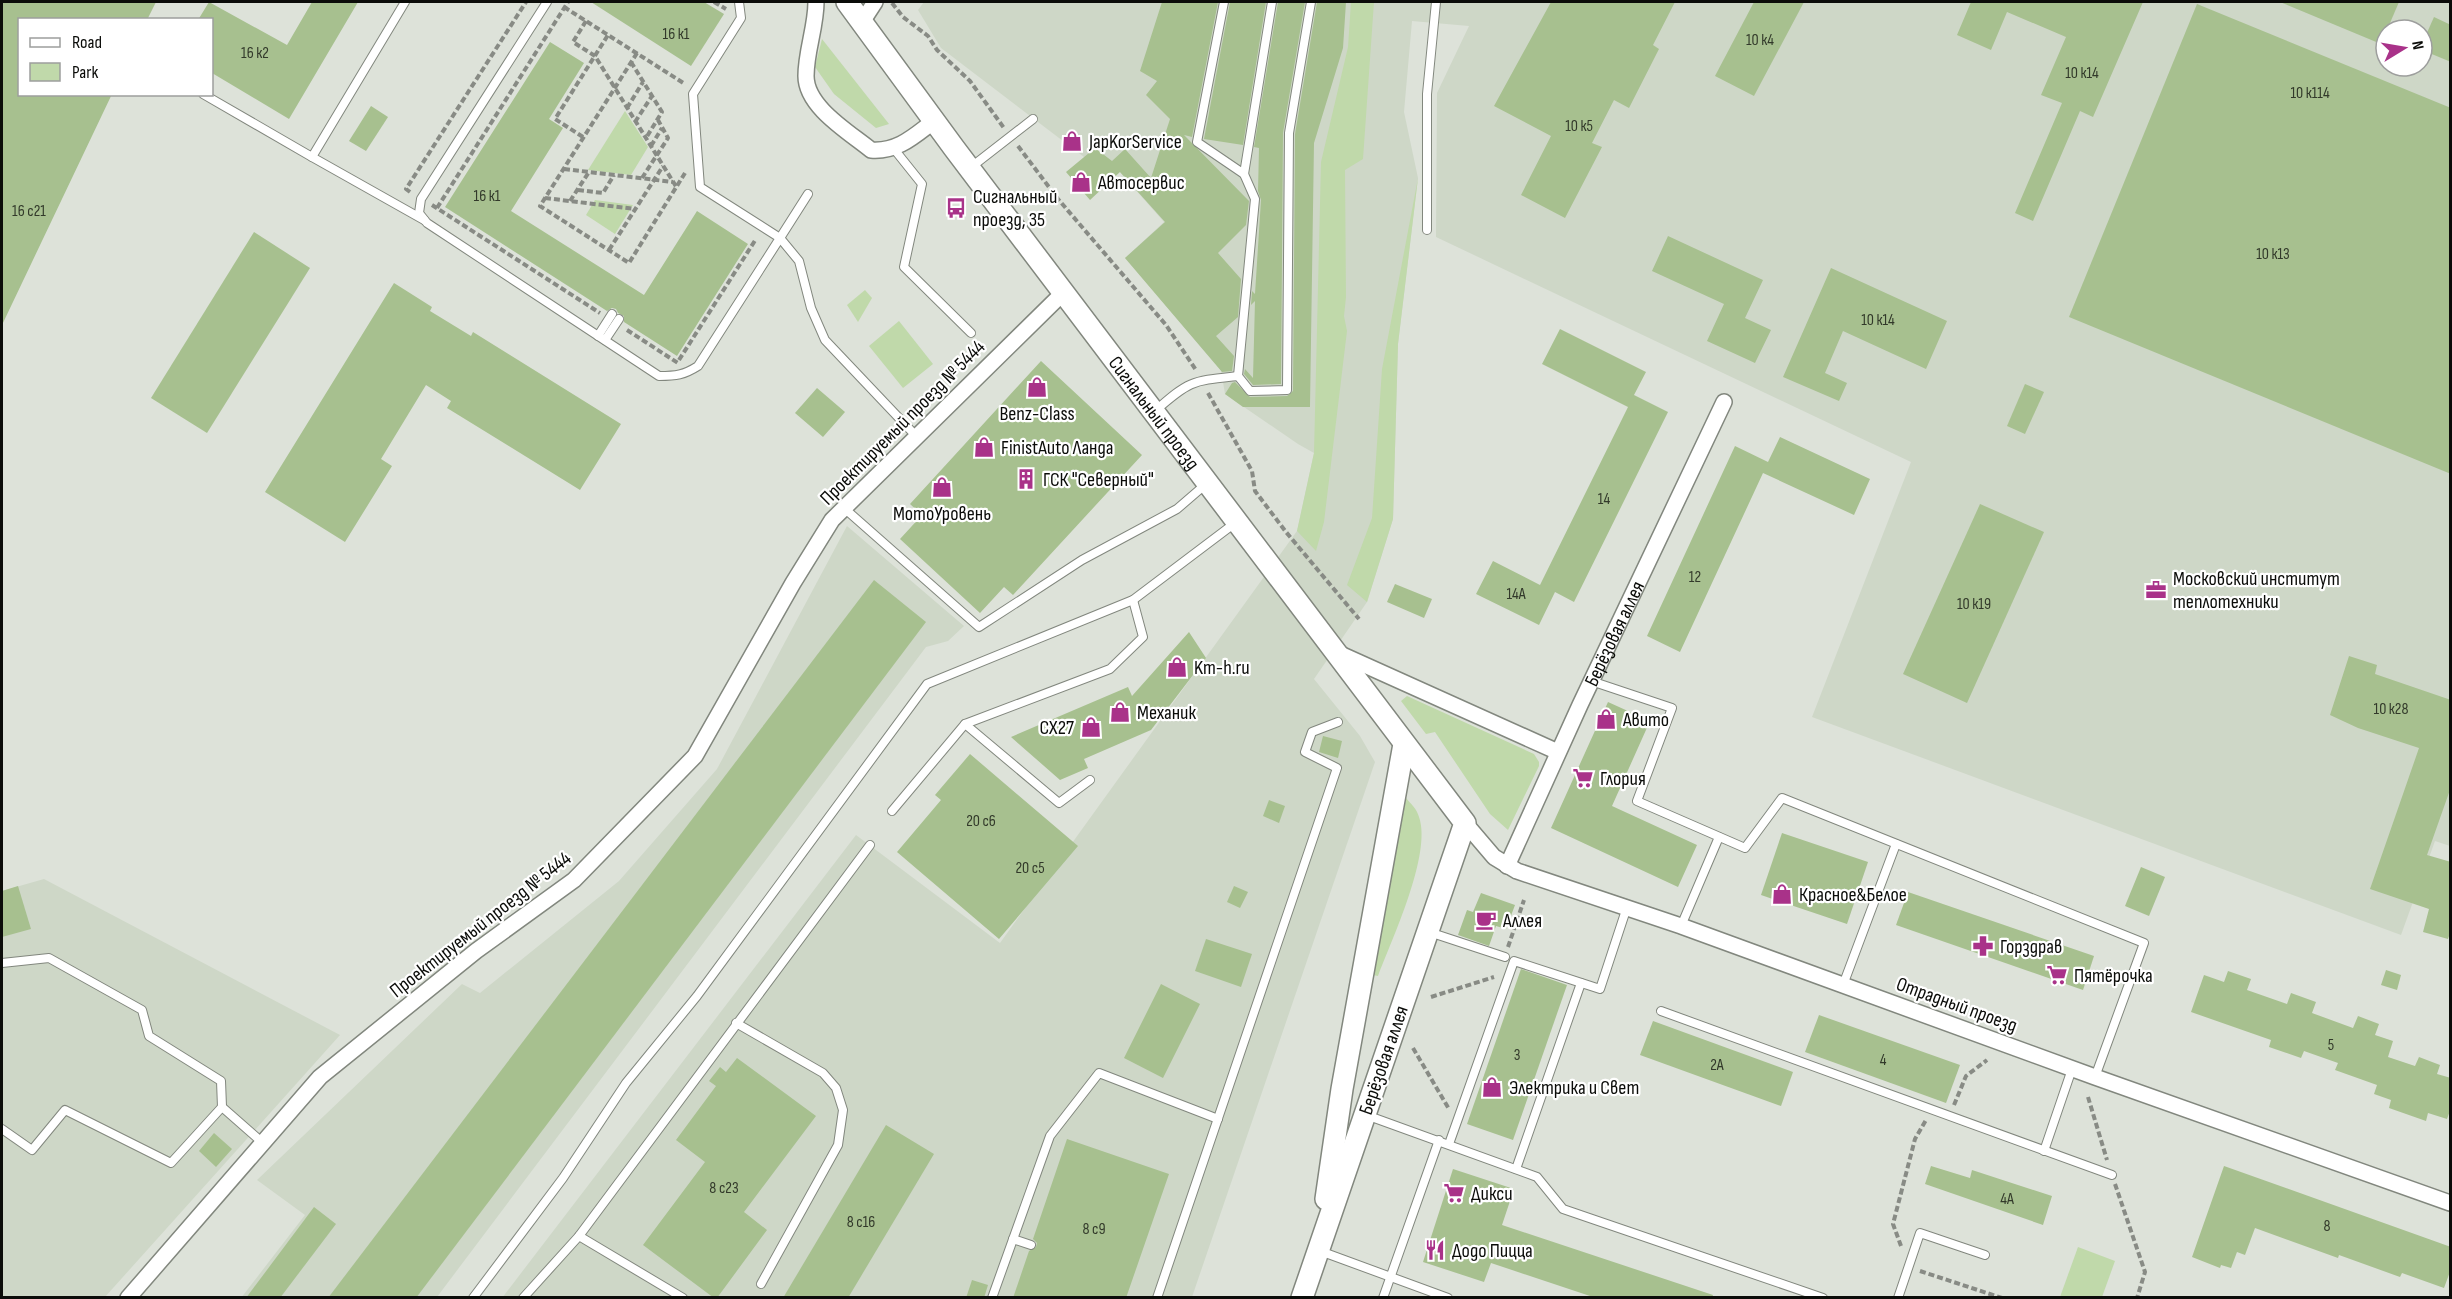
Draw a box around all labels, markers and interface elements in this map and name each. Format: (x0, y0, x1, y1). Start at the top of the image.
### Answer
legend (18, 18, 213, 96)
north arrow (2374, 18, 2434, 78)
house number: 16 к1 (663, 25, 690, 44)
house number: 10 к4 (1746, 31, 1774, 50)
text: Road (72, 32, 102, 53)
text: N (2407, 39, 2427, 51)
house number: 16 к2 (241, 44, 269, 63)
text: Park (72, 62, 98, 83)
house number: 10 к14 (2065, 64, 2099, 83)
house number: 10 к114 (2290, 84, 2330, 103)
house number: 10 к5 (1565, 117, 1593, 136)
shop icon: JapKorService (1060, 129, 1084, 153)
place label: JapKorService (1088, 130, 1182, 154)
shop icon: Автосервис (1069, 170, 1093, 194)
place label: Автосервис (1097, 171, 1185, 195)
place label: Сигнальный проезд, 35 (973, 185, 1057, 232)
house number: 16 к1 (474, 187, 501, 206)
bus stop icon: Сигнальный проезд, 35 (944, 196, 968, 220)
house number: 16 с21 (12, 202, 46, 221)
house number: 10 к13 (2256, 245, 2290, 264)
house number: 10 к14 (1861, 311, 1895, 330)
street label: Проектируемый проезд № 5444 (815, 335, 990, 510)
street label: Сигнальный проезд (1103, 352, 1204, 475)
shop icon: Benz-Class (1025, 375, 1049, 399)
place label: Benz-Class (999, 402, 1075, 426)
shop icon: FinistAuto Ланда (972, 435, 996, 459)
place label: FinistAuto Ланда (1001, 436, 1113, 460)
building icon: ГСК "Северный" (1014, 467, 1038, 491)
place label: ГСК "Северный" (1043, 468, 1154, 492)
shop icon: МотоУровень (930, 475, 954, 499)
house number: 14 (1598, 490, 1610, 509)
place label: МотоУровень (893, 502, 991, 526)
place label: Московский институт теплотехники (2173, 567, 2340, 614)
house number: 12 (1689, 568, 1701, 587)
street label: Берёзовая аллея (1580, 577, 1650, 690)
office icon: Московский институт теплотехники (2144, 578, 2168, 602)
house number: 14А (1506, 585, 1526, 604)
house number: 10 к19 (1957, 595, 1991, 614)
shop icon: Km-h.ru (1165, 655, 1189, 679)
place label: Km-h.ru (1194, 656, 1250, 680)
shop icon: Механик (1108, 700, 1132, 724)
house number: 10 к28 (2374, 700, 2408, 719)
place label: Механик (1137, 701, 1196, 725)
shop icon: Авито (1594, 707, 1618, 731)
place label: Авито (1622, 708, 1669, 732)
shop icon: CX27 (1079, 715, 1103, 739)
place label: CX27 (1039, 716, 1074, 740)
supermarket icon: Глория (1571, 766, 1595, 790)
place label: Глория (1600, 767, 1646, 791)
house number: 20 с6 (966, 812, 996, 831)
street label: Проектируемый проезд № 5444 (385, 847, 576, 1003)
house number: 20 с5 (1015, 859, 1045, 878)
shop icon: Красное&Белое (1770, 882, 1794, 906)
place label: Красное&Белое (1799, 883, 1907, 907)
cafe icon: Аллея (1474, 908, 1498, 932)
place label: Аллея (1502, 909, 1542, 933)
pharmacy icon: Горздрав (1971, 934, 1995, 958)
place label: Горздрав (2000, 935, 2062, 959)
supermarket icon: Пятёрочка (2045, 963, 2069, 987)
place label: Пятёрочка (2074, 964, 2153, 988)
street label: Отрадный проезд (1893, 972, 2020, 1038)
street label: Берёзовая аллея (1354, 1003, 1414, 1118)
house number: 5 (2328, 1036, 2334, 1055)
house number: 3 (1514, 1046, 1520, 1065)
house number: 4 (1880, 1051, 1887, 1070)
house number: 2А (1710, 1056, 1724, 1075)
shop icon: Электрика и Свет (1480, 1075, 1504, 1099)
place label: Электрика и Свет (1509, 1076, 1639, 1100)
house number: 8 с23 (709, 1179, 739, 1198)
supermarket icon: Дикси (1442, 1181, 1466, 1205)
place label: Дикси (1471, 1182, 1513, 1206)
house number: 4А (2000, 1190, 2014, 1209)
house number: 8 с16 (847, 1213, 875, 1232)
house number: 8 (2323, 1217, 2331, 1236)
house number: 8 с9 (1082, 1220, 1106, 1239)
restaurant icon: Додо Пицца (1423, 1238, 1447, 1262)
place label: Додо Пицца (1452, 1239, 1533, 1263)

